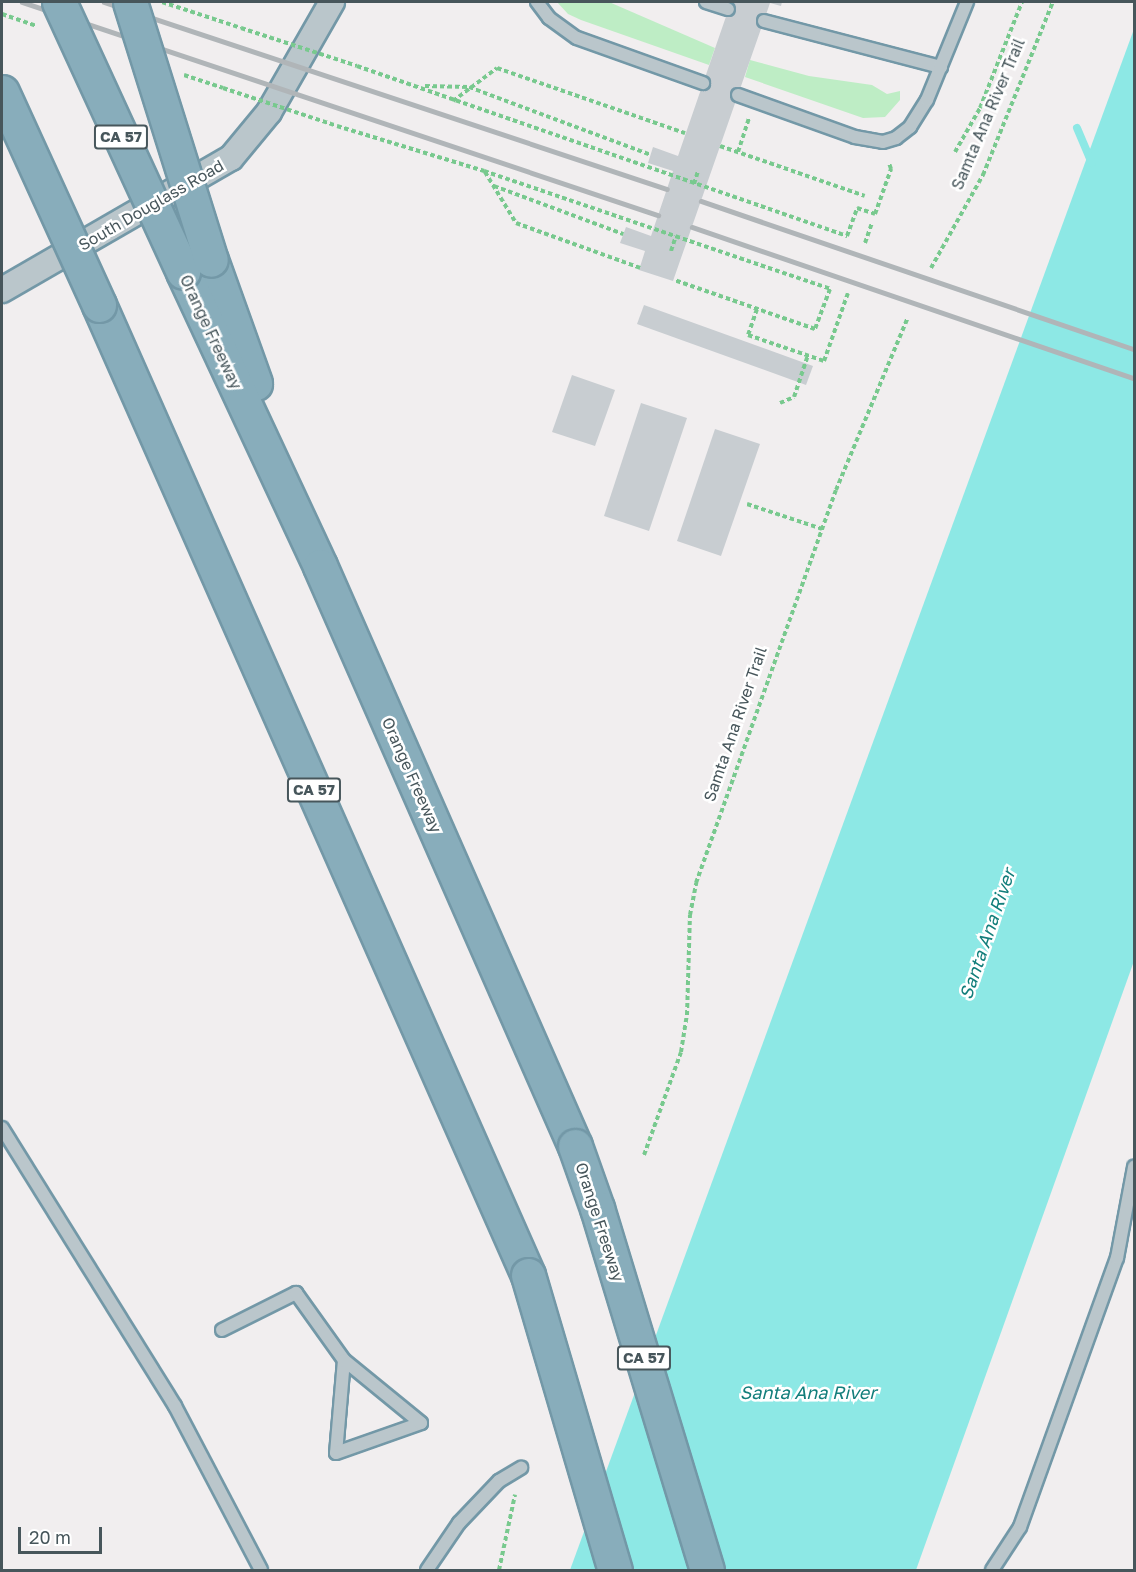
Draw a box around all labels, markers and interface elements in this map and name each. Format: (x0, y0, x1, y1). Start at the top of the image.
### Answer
street label: Samta Ana River Trail (947, 35, 1029, 193)
road number: CA 57 (92, 125, 150, 149)
street label: South Douglass Road (75, 156, 227, 254)
street label: Orange Freeway (176, 272, 246, 392)
street label: Samta Ana River Trail (699, 644, 771, 804)
street label: Orange Freeway (378, 714, 446, 836)
road number: CA 57 (286, 778, 342, 802)
water label: Santa Ana River (955, 866, 1019, 1002)
street label: Orange Freeway (572, 1160, 628, 1284)
road number: CA 57 (616, 1346, 672, 1370)
water label: Santa Ana River (740, 1381, 876, 1403)
scale bar (21, 1515, 105, 1553)
text: 20 m (29, 1526, 71, 1548)

